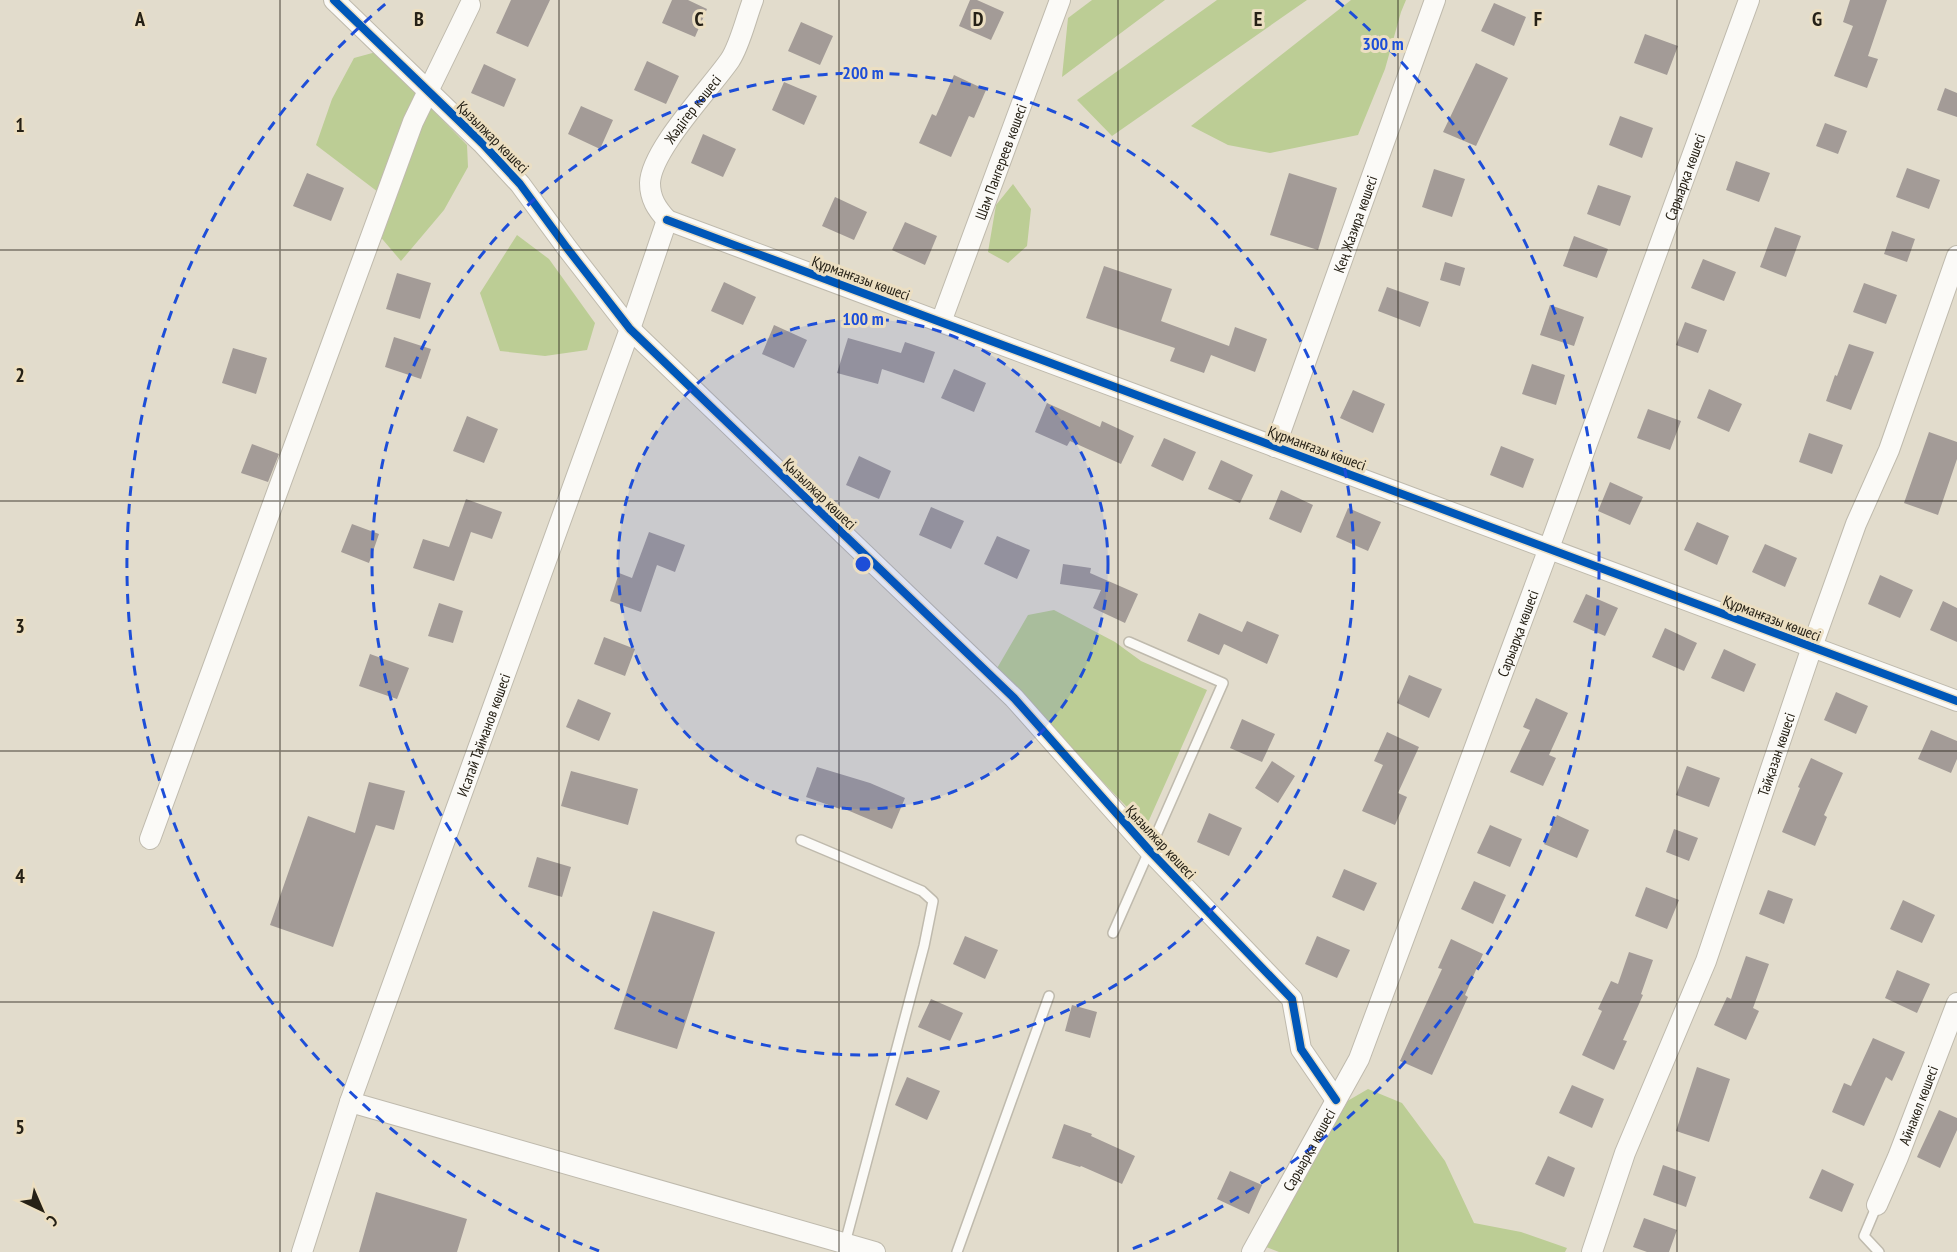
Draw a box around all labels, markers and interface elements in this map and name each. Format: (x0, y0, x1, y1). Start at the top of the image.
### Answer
text: A (134, 6, 146, 32)
text: B (414, 6, 424, 32)
text: C (694, 6, 704, 32)
text: D (973, 6, 984, 32)
text: E (1254, 6, 1262, 32)
text: F (1534, 6, 1542, 32)
text: G (1812, 6, 1822, 32)
text: 300 m (1362, 32, 1404, 55)
text: 200 m (842, 61, 884, 84)
street label: Жәдігер көшесі (659, 71, 725, 148)
street label: Қызылжар көшесі (453, 97, 533, 177)
street label: Шам Пангереев көшесі (970, 101, 1030, 222)
text: 1 (15, 112, 25, 138)
street label: Сарыарқа көшесі (1660, 131, 1709, 223)
street label: Кең Жазира көшесі (1329, 173, 1381, 275)
street label: Құрманғазы көшесі (809, 251, 913, 305)
text: 100 m (842, 307, 884, 330)
text: 2 (15, 362, 25, 388)
street label: Құрманғазы көшесі (1265, 421, 1369, 475)
street label: Қызылжар көшесі (779, 454, 861, 534)
centre of rings (853, 554, 873, 574)
street label: Сарыарқа көшесі (1493, 587, 1542, 679)
street label: Құрманғазы көшесі (1720, 591, 1824, 645)
text: 3 (15, 613, 25, 639)
street label: Исатай Тайманов көшесі (452, 671, 514, 799)
street label: Тайқазан көшесі (1753, 710, 1799, 798)
street label: Қызылжар көшесі (1122, 801, 1200, 883)
text: 4 (15, 863, 25, 889)
street label: Айнакөл көшесі (1894, 1063, 1942, 1147)
street label: Сарыарқа көшесі (1278, 1105, 1339, 1194)
text: 5 (15, 1114, 25, 1140)
north arrow (12, 1180, 72, 1240)
text: С (42, 1211, 62, 1231)

